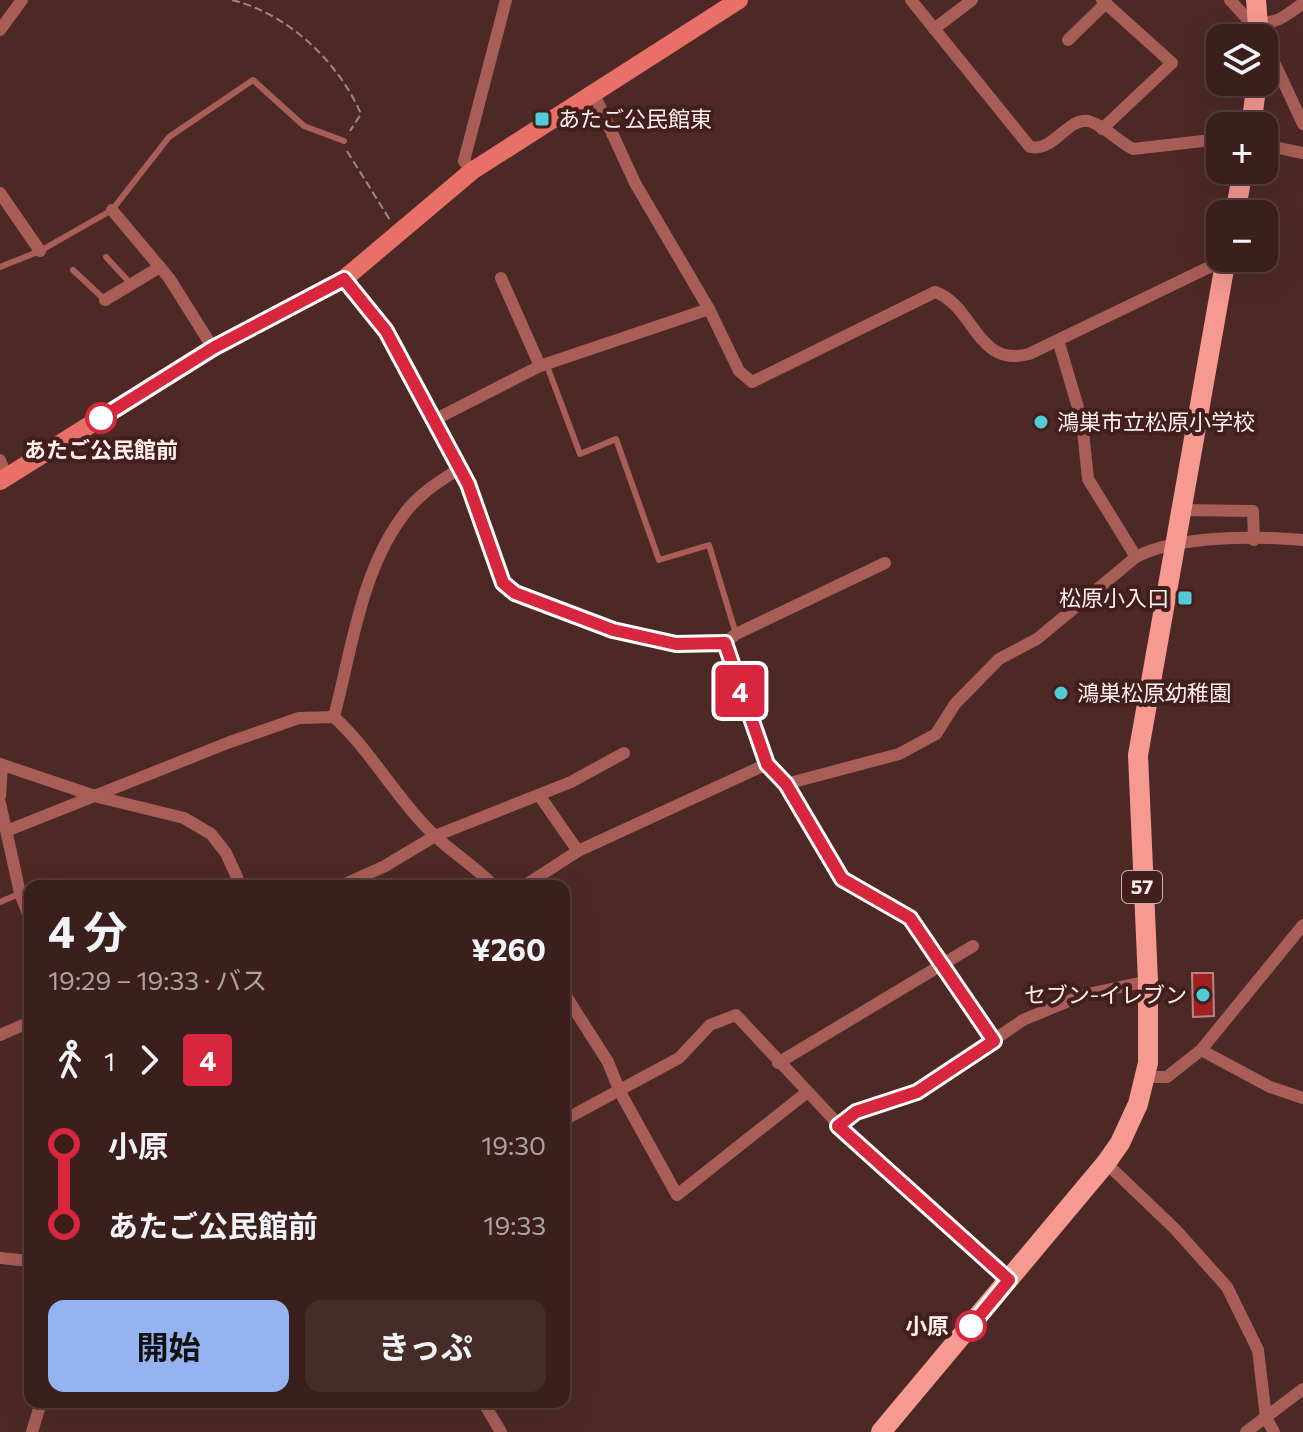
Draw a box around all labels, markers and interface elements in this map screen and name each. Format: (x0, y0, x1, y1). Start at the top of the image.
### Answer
map controls (1206, 24, 1278, 272)
button: layers (1206, 24, 1278, 96)
place label: あたご公民館東 (558, 105, 712, 132)
marker: あたご公民館東 (533, 110, 551, 128)
button: + (1206, 112, 1278, 184)
button: − (1206, 200, 1278, 272)
marker: あたご公民館前 (86, 403, 116, 433)
place label: 鴻巣市立松原小学校 (1057, 408, 1255, 435)
marker: 鴻巣市立松原小学校 (1032, 413, 1050, 431)
place label: あたご公民館前 (24, 436, 178, 463)
place label: 松原小入口 (1059, 584, 1169, 611)
marker: 松原小入口 (1176, 589, 1194, 607)
line badge: 4 (714, 665, 766, 717)
text: 4 (731, 674, 749, 708)
place label: 鴻巣松原幼稚園 (1077, 679, 1231, 706)
marker: 鴻巣松原幼稚園 (1052, 684, 1070, 702)
road number: 57 (1122, 871, 1162, 903)
text: 4 分 (48, 903, 127, 957)
text: ¥260 (471, 930, 546, 967)
text: 19:29 – 19:33 · バス (48, 964, 267, 995)
place label: セブン-イレブン (1024, 981, 1187, 1008)
marker: セブン-イレブン (1194, 986, 1212, 1004)
icon: walk (48, 1038, 92, 1082)
icon: forward (127, 1038, 171, 1082)
text: 4 (199, 1043, 216, 1077)
text: 1 (104, 1045, 115, 1076)
text: 小原 (108, 1126, 168, 1163)
text: 19:30 (481, 1129, 546, 1160)
text: あたご公民館前 (108, 1206, 318, 1243)
text: 19:33 (483, 1209, 546, 1240)
button: 開始 (48, 1300, 289, 1392)
button: きっぷ (305, 1300, 546, 1392)
marker: 小原 (956, 1311, 986, 1341)
place label: 小原 (905, 1312, 949, 1339)

